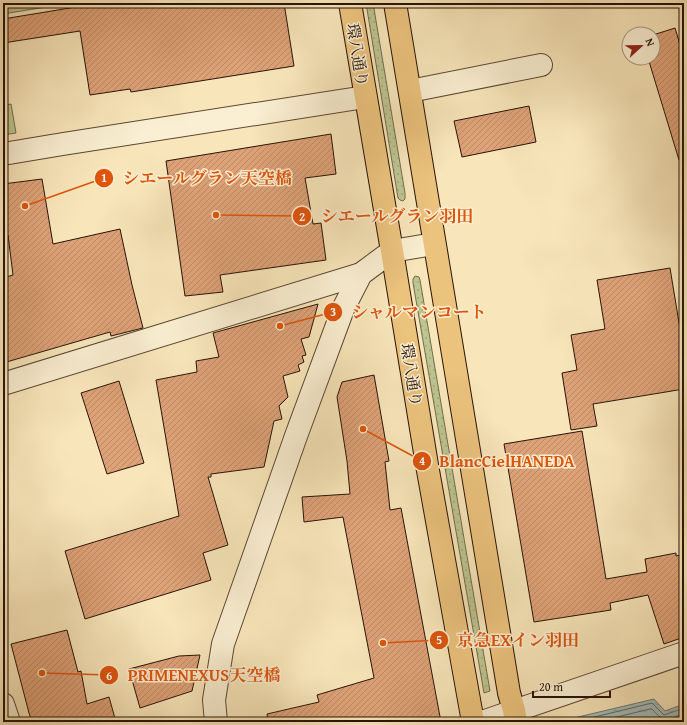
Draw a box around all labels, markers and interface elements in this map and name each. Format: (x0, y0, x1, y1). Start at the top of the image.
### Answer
street label: 環八通り (341, 22, 375, 88)
north arrow (621, 26, 661, 66)
text: N (641, 36, 659, 49)
callout: シエールグラン天空橋 (94, 164, 300, 193)
text: シエールグラン天空橋 (122, 165, 292, 190)
text: 1 (101, 169, 107, 186)
callout: シエールグラン羽田 (292, 202, 481, 231)
text: シエールグラン羽田 (321, 203, 473, 228)
text: 2 (299, 208, 305, 225)
callout: シャルマンコート (323, 298, 495, 327)
text: シャルマンコート (351, 299, 487, 324)
text: 3 (330, 303, 336, 320)
street label: 環八通り (395, 342, 429, 408)
callout: BlancCielHANEDA (412, 446, 583, 475)
text: BlancCielHANEDA (439, 448, 575, 473)
text: 4 (419, 452, 425, 469)
callout: 京急EXイン羽田 (429, 625, 587, 654)
text: 京急EXイン羽田 (457, 627, 579, 652)
text: 5 (436, 631, 442, 648)
callout: PRIMENEXUS天空橋 (99, 661, 288, 690)
text: PRIMENEXUS天空橋 (128, 662, 280, 687)
text: 6 (106, 667, 112, 684)
scale bar (533, 673, 610, 699)
text: 20 m (539, 678, 563, 695)

